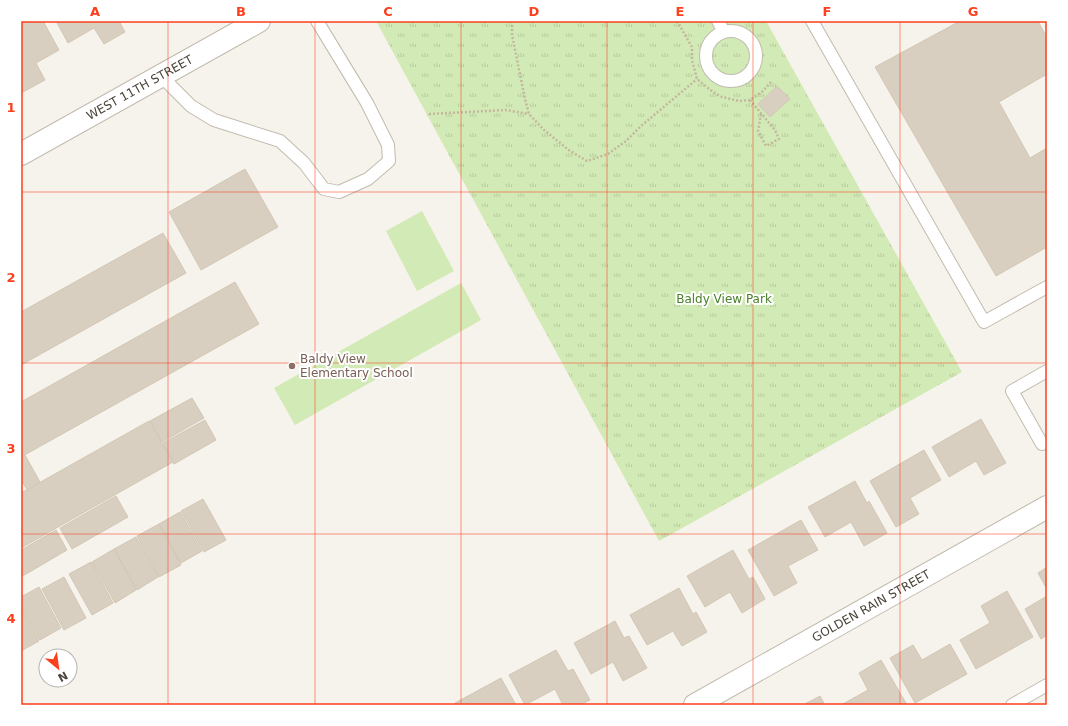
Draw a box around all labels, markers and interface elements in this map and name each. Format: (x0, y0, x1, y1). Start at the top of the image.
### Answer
text: A (90, 4, 100, 19)
text: B (236, 4, 246, 19)
text: C (383, 4, 393, 19)
text: D (529, 4, 540, 19)
text: E (676, 4, 684, 19)
text: F (823, 4, 831, 19)
text: G (968, 4, 978, 19)
street label: WEST 11TH STREET (84, 52, 196, 123)
text: 1 (6, 100, 16, 115)
text: 2 (6, 270, 16, 285)
park label: Baldy View Park (676, 292, 772, 306)
place label: Baldy View Elementary School (300, 352, 413, 380)
marker: Baldy View Elementary School (287, 361, 297, 371)
text: 3 (6, 441, 16, 456)
street label: GOLDEN RAIN STREET (809, 567, 933, 645)
text: 4 (6, 611, 16, 626)
north arrow (38, 648, 78, 688)
text: N (55, 668, 70, 684)

